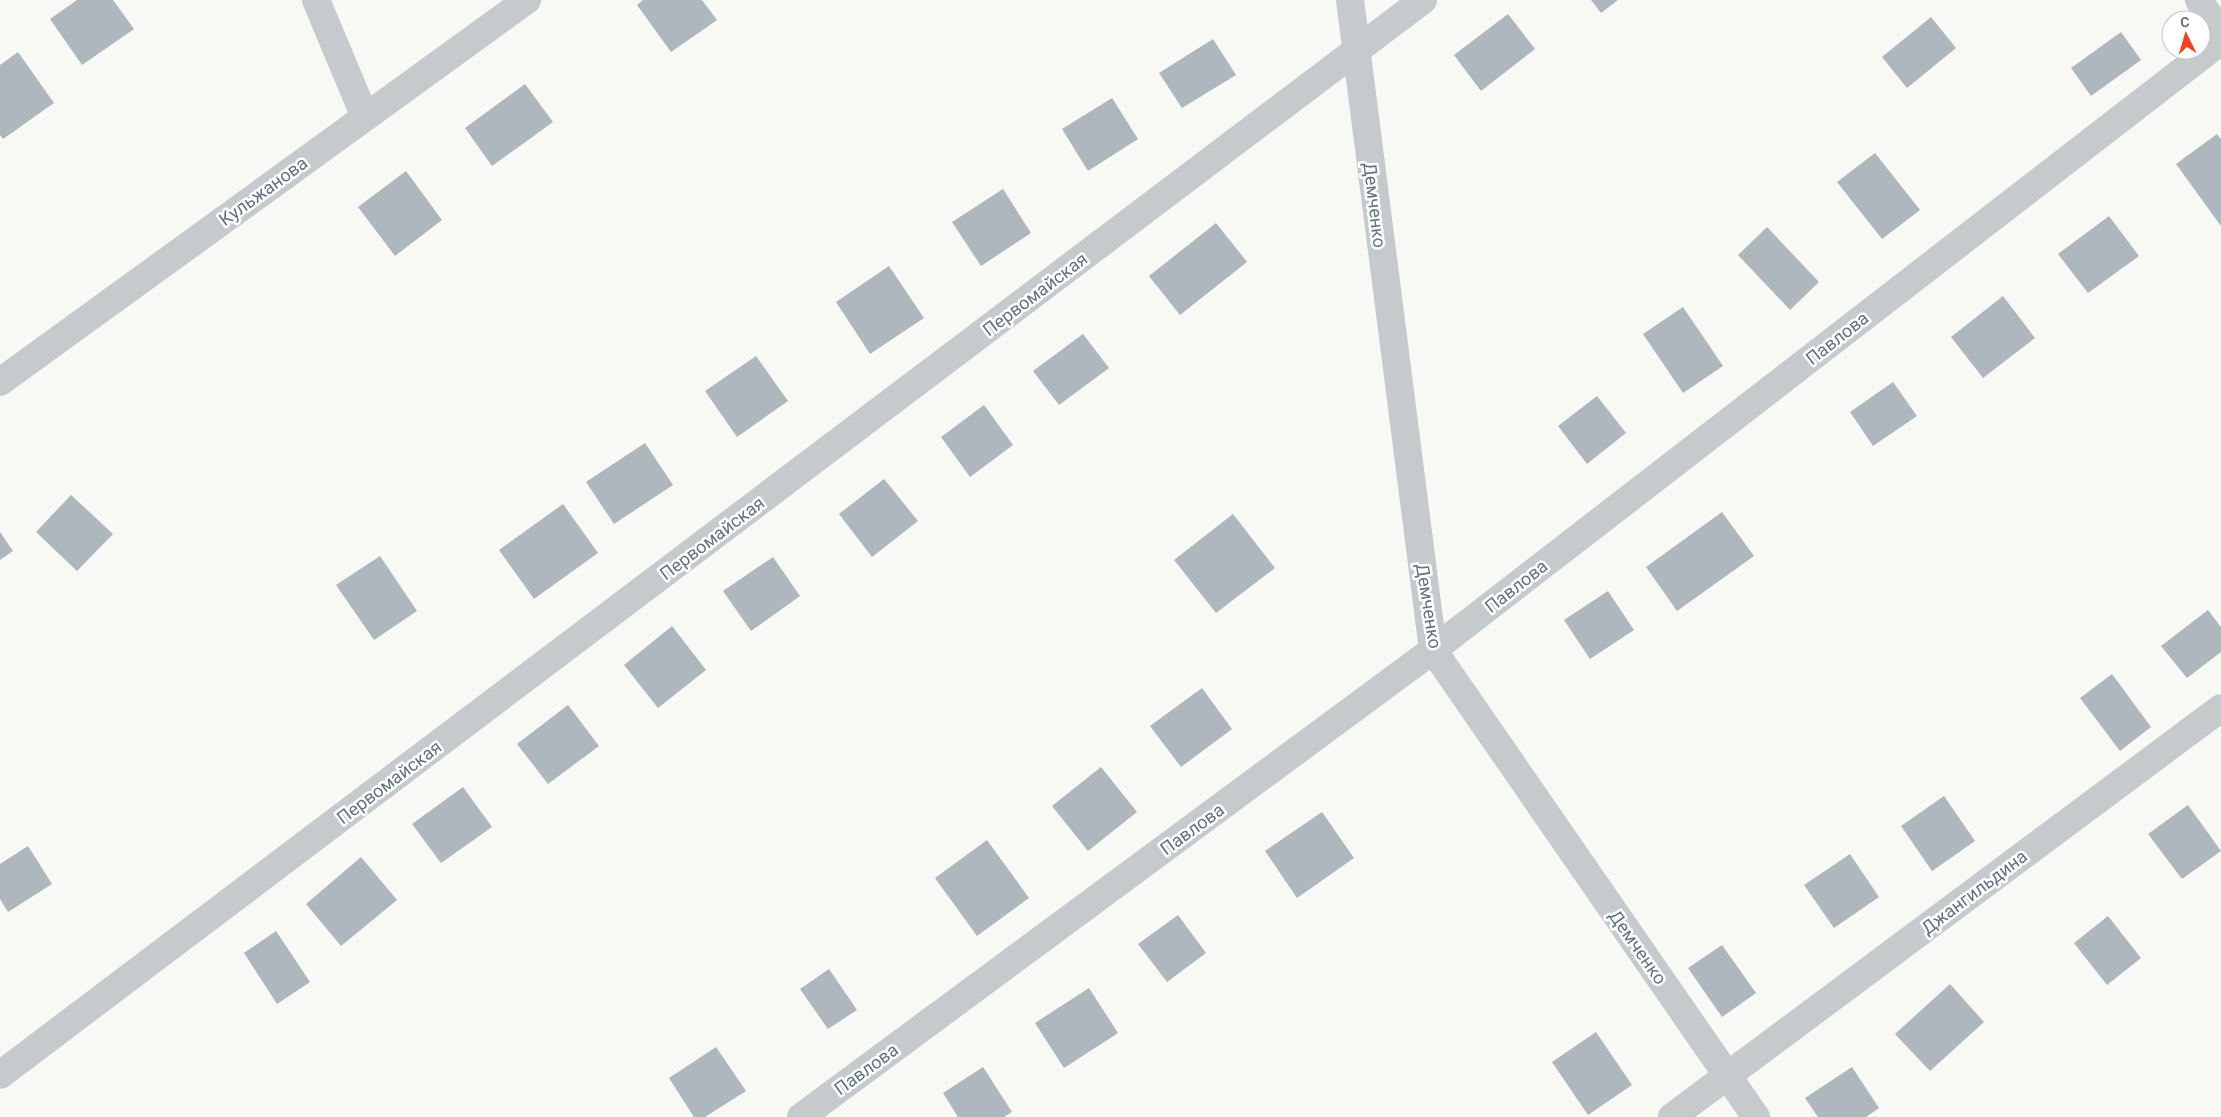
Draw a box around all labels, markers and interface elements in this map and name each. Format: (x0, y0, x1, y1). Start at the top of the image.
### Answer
north arrow (2161, 10, 2211, 60)
text: С (2180, 14, 2190, 30)
street label: Кульжанова (215, 152, 311, 230)
street label: Демченко (1359, 161, 1391, 249)
street label: Первомайская (979, 248, 1091, 340)
street label: Павлова (1802, 307, 1872, 369)
street label: Первомайская (656, 492, 768, 584)
street label: Павлова (1481, 555, 1551, 617)
street label: Демченко (1412, 562, 1446, 650)
street label: Первомайская (333, 736, 445, 828)
street label: Павлова (1156, 799, 1228, 859)
street label: Джангильдина (1917, 845, 2031, 939)
street label: Демченко (1605, 906, 1671, 988)
street label: Павлова (830, 1039, 902, 1099)

